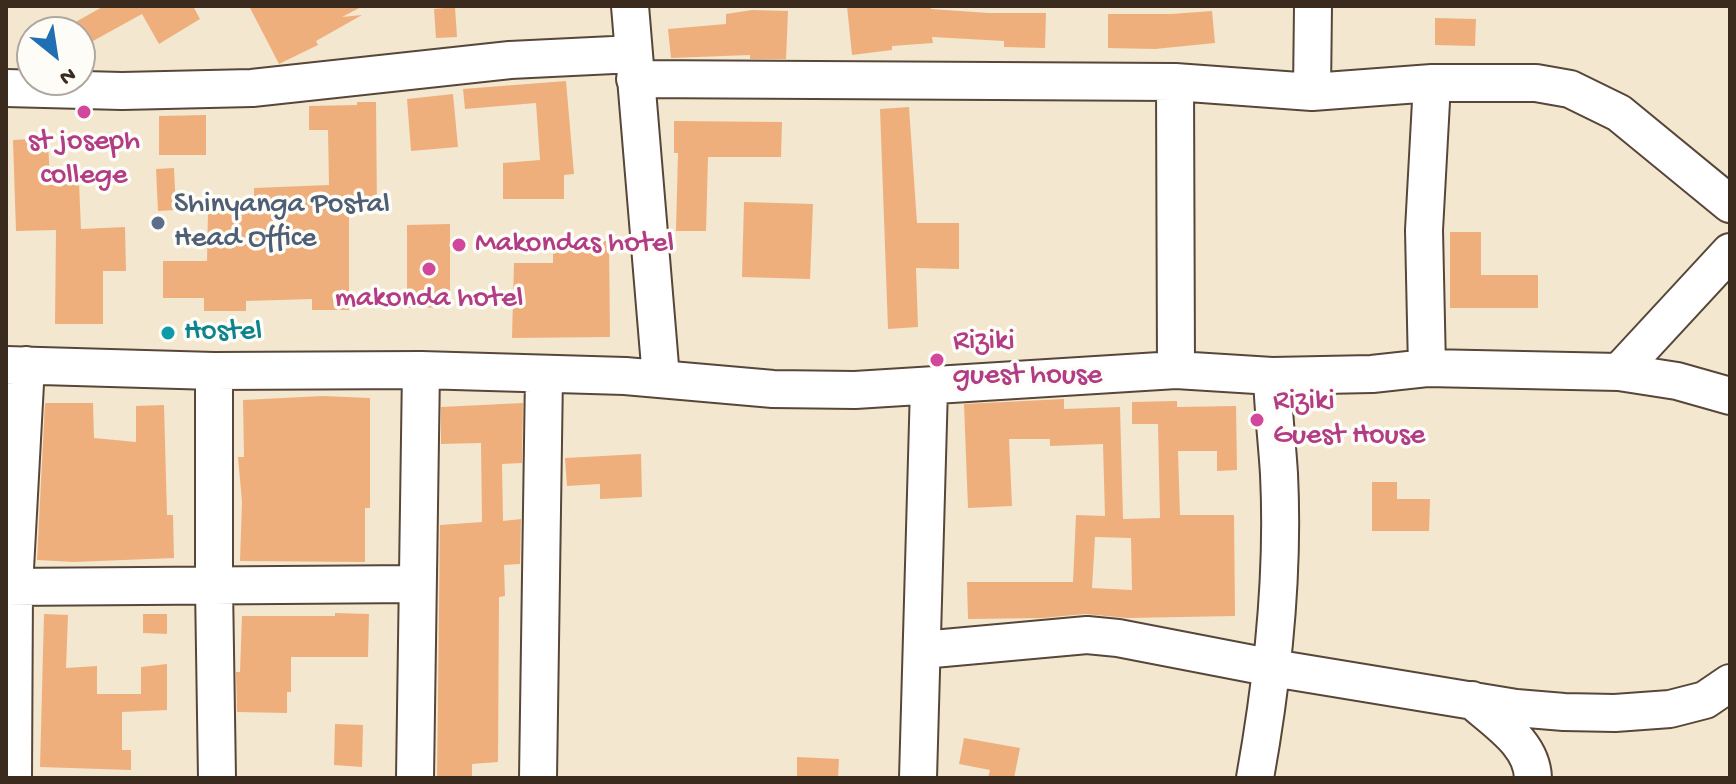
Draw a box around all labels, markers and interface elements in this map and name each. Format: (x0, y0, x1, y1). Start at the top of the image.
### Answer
north arrow (16, 16, 96, 96)
text: N (54, 60, 80, 90)
marker: st joseph college (75, 103, 93, 121)
place label: st joseph college (28, 125, 140, 196)
place label: Shinyanga Postal Head Office (174, 188, 390, 258)
marker: Shinyanga Postal Head Office (149, 214, 167, 232)
place label: Makondas hotel (475, 227, 674, 263)
marker: Makondas hotel (450, 236, 468, 254)
marker: makonda hotel (420, 260, 438, 278)
place label: makonda hotel (335, 282, 523, 318)
place label: Hostel (184, 315, 262, 351)
marker: Hostel (159, 324, 177, 342)
place label: Riziki guest house (953, 325, 1102, 396)
marker: Riziki guest house (928, 351, 946, 369)
place label: Riziki Guest House (1273, 385, 1425, 456)
marker: Riziki Guest House (1248, 411, 1266, 429)

